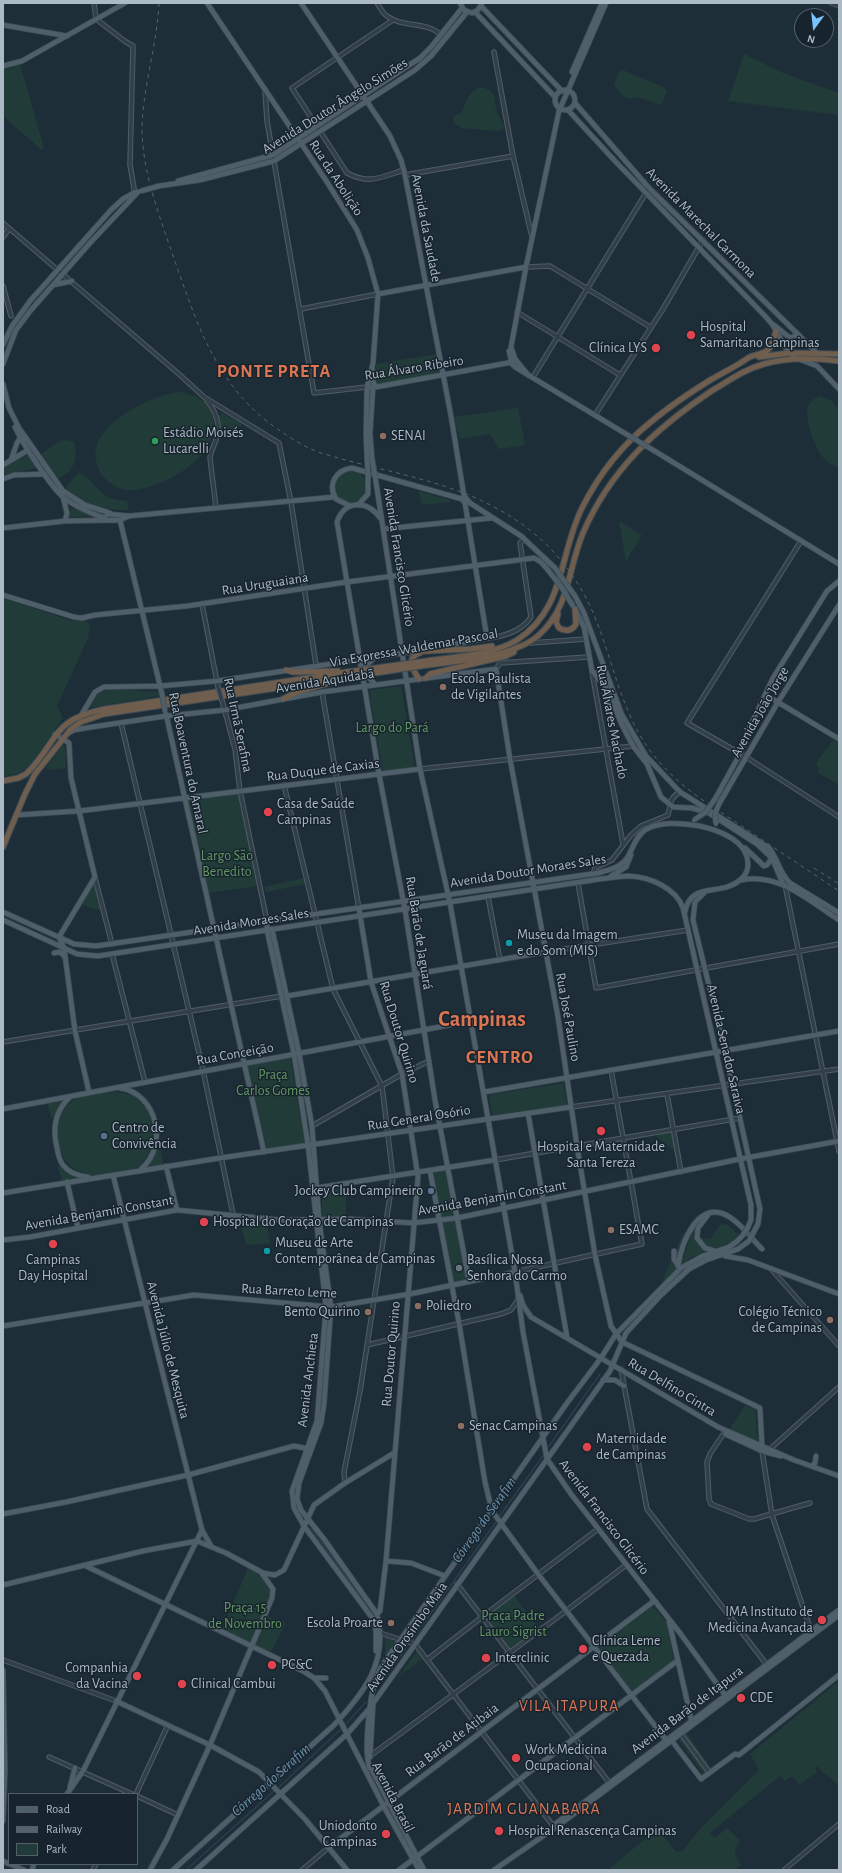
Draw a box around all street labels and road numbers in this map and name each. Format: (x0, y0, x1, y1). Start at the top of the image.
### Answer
street label: Avenida Doutor Ângelo Simões (259, 54, 411, 158)
street label: Rua da Abolição (305, 137, 367, 219)
street label: Avenida Marechal Carmona (642, 164, 760, 282)
street label: Avenida da Saudade (407, 172, 445, 284)
street label: Rua Álvaro Ribeiro (363, 352, 465, 384)
street label: Avenida Francisco Glicério (380, 486, 418, 628)
street label: Rua Uruguaiana (221, 569, 309, 599)
street label: Via Expressa Waldemar Pascoal (329, 625, 499, 671)
street label: Rua Álvares Machado (593, 663, 631, 781)
street label: Avenida João Jorge (727, 664, 793, 760)
street label: Avenida Aquidabã (275, 665, 375, 697)
street label: Rua Irmã Serafina (220, 676, 256, 774)
street label: Rua Boaventura do Amaral (165, 691, 211, 835)
street label: Rua Duque de Caxias (266, 755, 380, 785)
street label: Avenida Doutor Moraes Sales (449, 850, 607, 892)
street label: Rua Barão de Jaguará (402, 875, 436, 991)
street label: Avenida Moraes Sales (192, 905, 310, 939)
street label: Rua José Paulino (552, 971, 584, 1063)
street label: Rua Doutor Quirino (376, 979, 422, 1085)
street label: Avenida Senador Saraiva (703, 982, 749, 1116)
street label: Rua Conceição (195, 1039, 275, 1069)
street label: Rua General Osório (366, 1102, 472, 1134)
street label: Avenida Benjamin Constant (416, 1177, 568, 1219)
street label: Avenida Benjamin Constant (23, 1192, 175, 1234)
street label: Avenida Júlio de Mesquita (143, 1280, 193, 1420)
street label: Rua Barreto Leme (241, 1280, 337, 1302)
street label: Rua Doutor Quirino (378, 1301, 404, 1407)
street label: Avenida Anchieta (294, 1332, 322, 1428)
street label: Rua Delfino Cintra (625, 1354, 719, 1420)
street label: Avenida Francisco Glicério (555, 1456, 653, 1578)
street label: Avenida Orosimbo Maia (363, 1579, 451, 1695)
street label: Avenida Barão de Itapura (628, 1662, 746, 1758)
street label: Rua Barão de Atibaia (402, 1699, 502, 1781)
street label: Avenida Brasil (368, 1759, 418, 1835)

